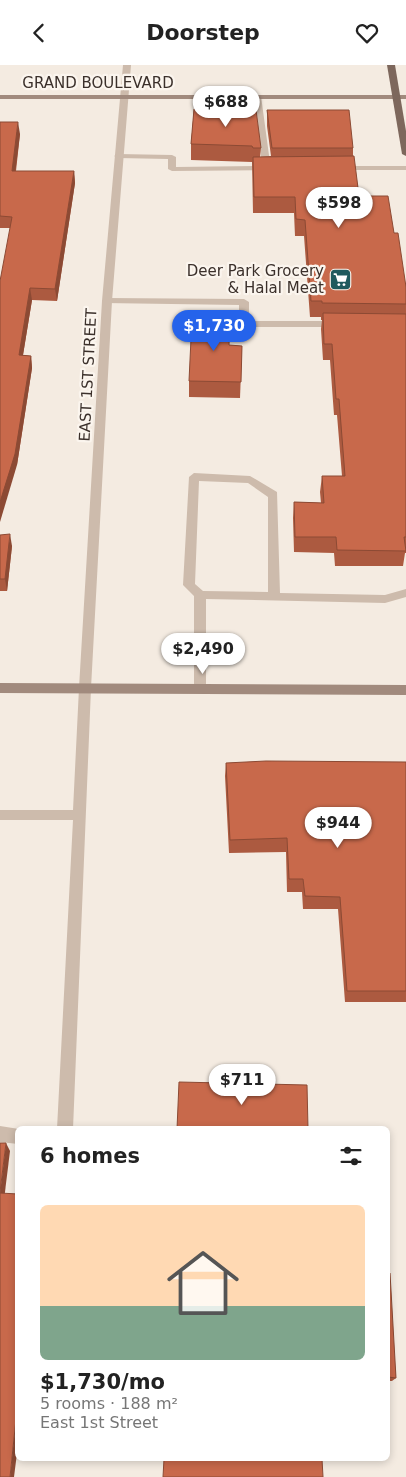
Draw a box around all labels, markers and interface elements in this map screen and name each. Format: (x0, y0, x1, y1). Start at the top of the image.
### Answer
icon: back (25, 19, 53, 47)
icon: heart (353, 19, 381, 47)
text: Doorstep (146, 20, 260, 45)
street label: GRAND BOULEVARD (22, 74, 174, 92)
pin: $688 (196, 85, 256, 128)
text: $688 (204, 92, 248, 111)
pin: $598 (309, 186, 369, 229)
text: $598 (317, 193, 361, 212)
place label: Deer Park Grocery & Halal Meat (187, 262, 324, 297)
supermarket icon: Deer Park Grocery & Halal Meat (328, 268, 352, 292)
street label: EAST 1ST STREET (76, 307, 101, 442)
pin: $1,730 (173, 309, 255, 352)
text: $1,730 (183, 316, 245, 335)
pin: $2,490 (162, 633, 244, 675)
text: $2,490 (172, 639, 234, 658)
pin: $944 (308, 807, 368, 849)
text: $944 (316, 813, 360, 832)
pin: $711 (212, 1063, 272, 1106)
text: $711 (220, 1070, 264, 1089)
icon: filters (337, 1142, 365, 1170)
text: 6 homes (40, 1144, 140, 1168)
icon: home (158, 1238, 248, 1328)
text: $1,730/mo (40, 1370, 165, 1394)
text: 5 rooms · 188 m² (40, 1394, 178, 1413)
text: East 1st Street (40, 1413, 158, 1432)

